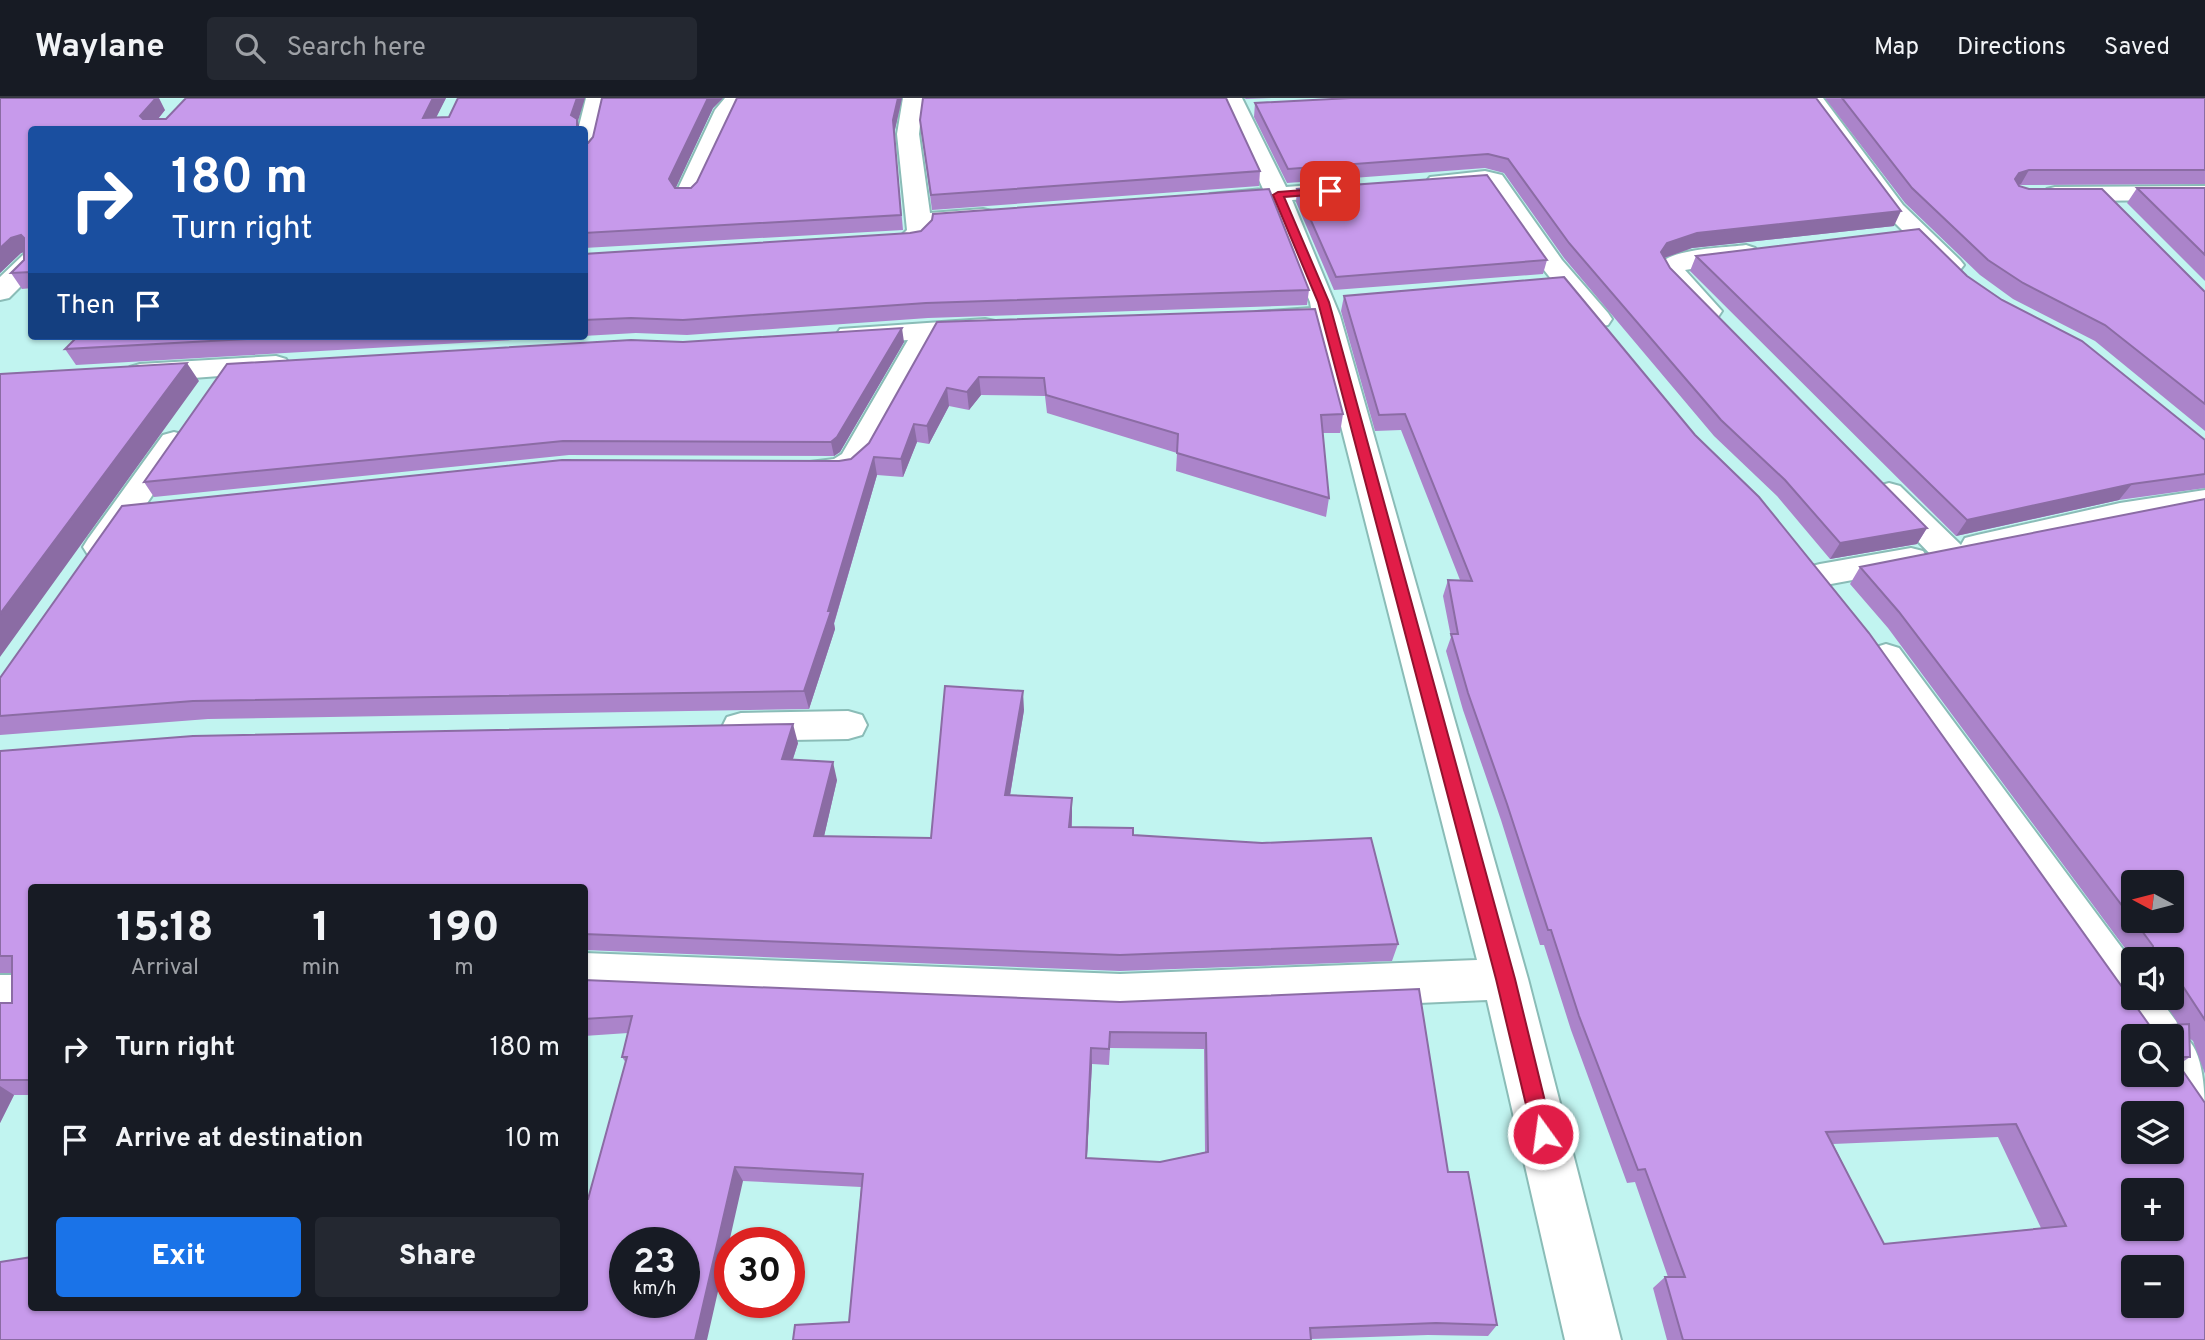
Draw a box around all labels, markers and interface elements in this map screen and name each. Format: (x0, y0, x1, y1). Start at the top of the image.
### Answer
search box (207, 17, 697, 80)
text: Waylane (35, 27, 165, 69)
icon: search (231, 29, 269, 67)
text: Search here (287, 32, 426, 65)
text: Map (1874, 33, 1919, 63)
text: Directions (1957, 33, 2066, 63)
text: Saved (2104, 33, 2170, 63)
text: 180 m (171, 149, 308, 211)
icon: right (56, 154, 147, 245)
pin (1300, 161, 1360, 221)
icon: arrive (1311, 172, 1349, 210)
text: Turn right (171, 210, 313, 250)
icon: arrive (129, 287, 167, 325)
text: Then (56, 290, 115, 323)
north arrow (2121, 870, 2184, 933)
map controls (2121, 870, 2184, 1318)
text: 15:18 (116, 903, 213, 956)
text: 1 (312, 903, 329, 956)
text: 190 (428, 903, 500, 956)
button: sound (2121, 947, 2184, 1010)
text: Arrival (131, 954, 199, 983)
text: min (302, 954, 340, 983)
text: m (454, 954, 474, 983)
button: search (2121, 1024, 2184, 1087)
icon: right (56, 1030, 94, 1068)
text: Turn right (115, 1032, 235, 1065)
text: 180 m (490, 1032, 560, 1065)
position arrow (1506, 1097, 1580, 1171)
button: layers (2121, 1101, 2184, 1164)
icon: arrive (56, 1121, 94, 1159)
text: Arrive at destination (115, 1123, 363, 1156)
text: 10 m (505, 1123, 560, 1156)
button: + (2121, 1178, 2184, 1241)
button: Exit (56, 1217, 301, 1297)
button: Share (315, 1217, 560, 1297)
speed limit sign: 30 (714, 1227, 805, 1318)
text: 23 (633, 1241, 676, 1285)
button: − (2121, 1255, 2184, 1318)
text: km/h (633, 1278, 676, 1301)

